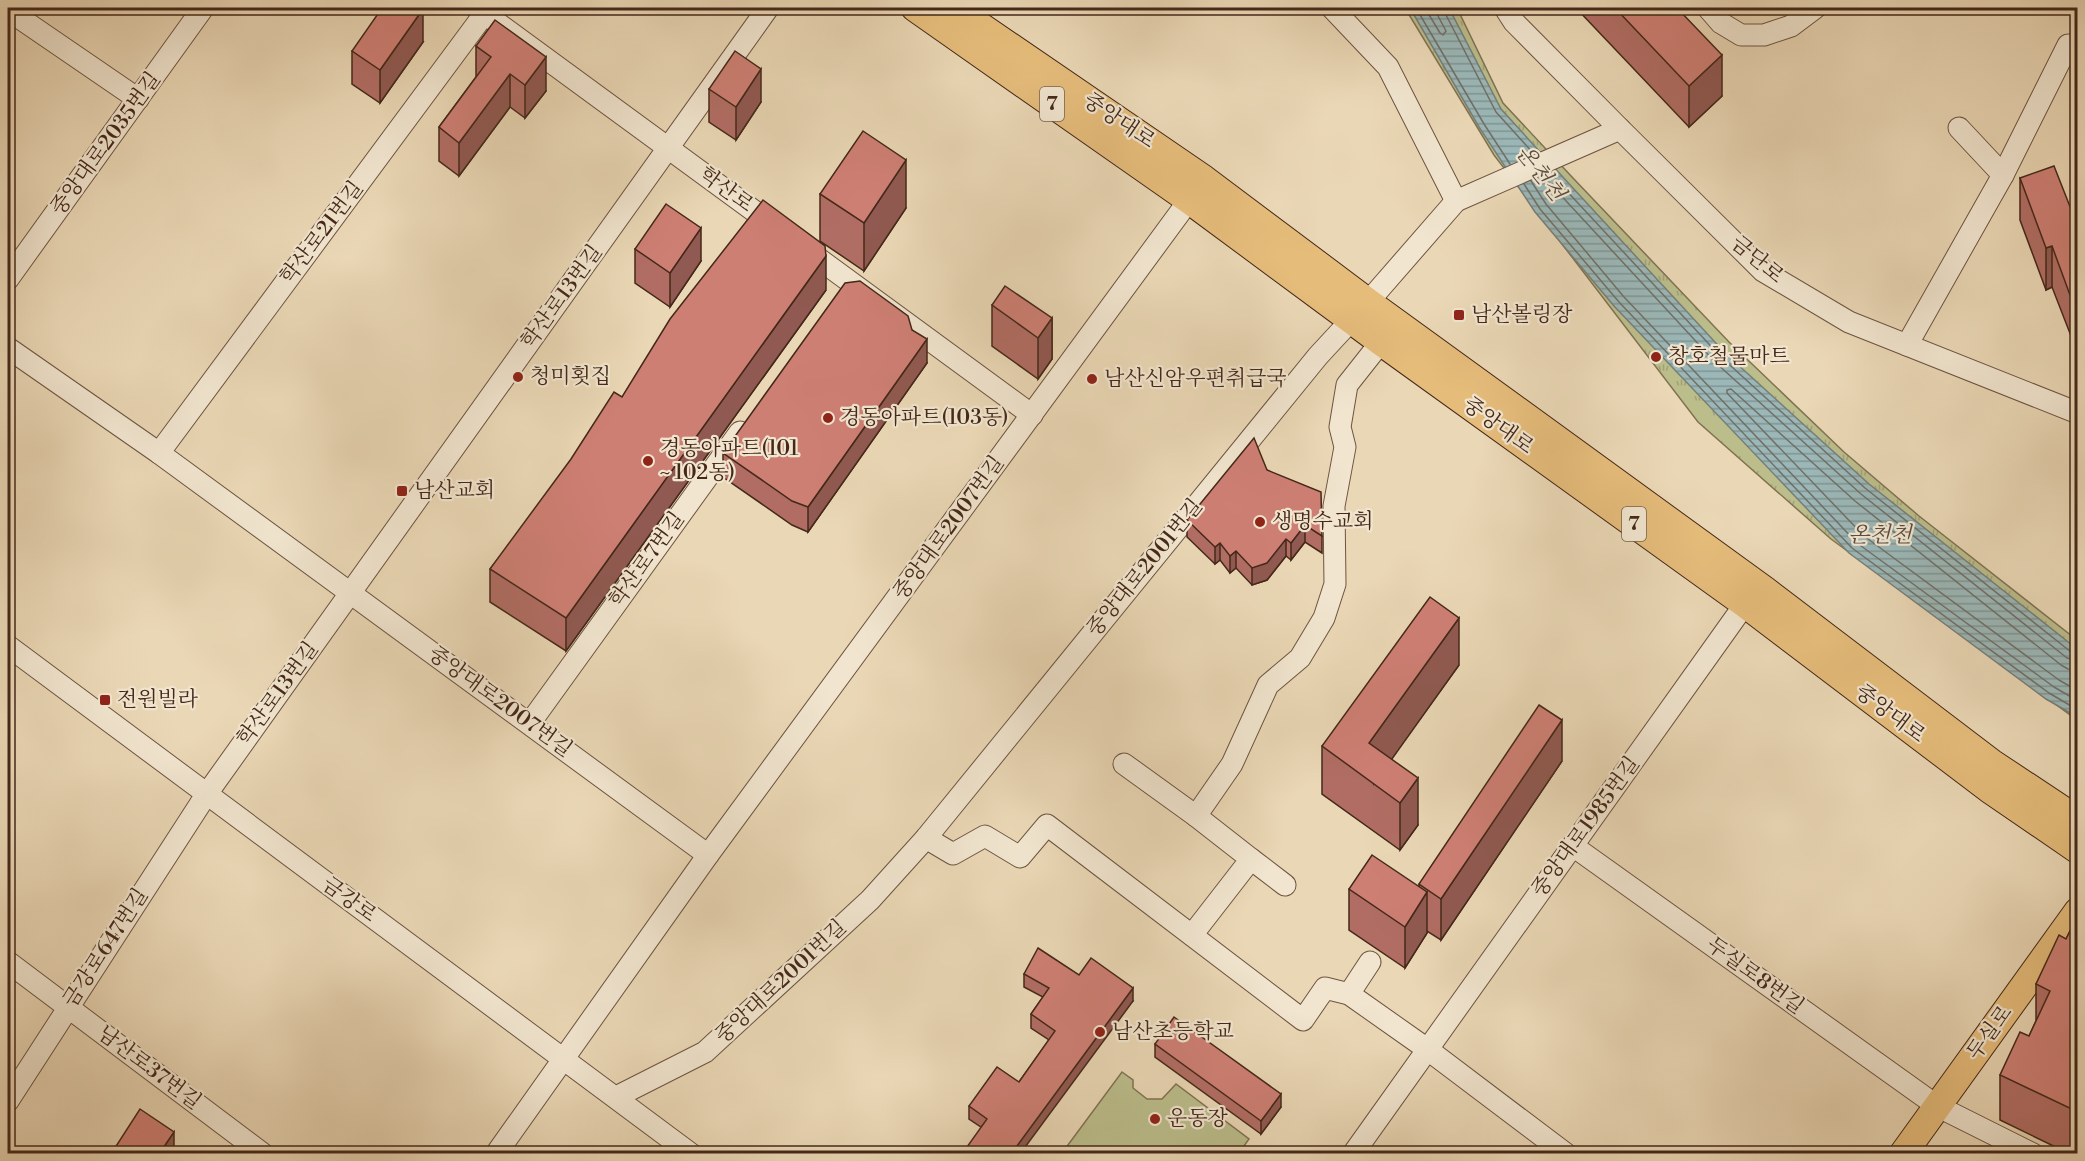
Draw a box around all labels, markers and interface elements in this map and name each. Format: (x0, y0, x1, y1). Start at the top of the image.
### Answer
street label: 중앙대로2035번길 (45, 67, 167, 221)
road number: 7 (1040, 87, 1064, 121)
street label: 중앙대로 (1078, 88, 1160, 154)
water label: 온천천 (1510, 140, 1571, 208)
street label: 학산로 (694, 162, 758, 218)
street label: 학산로21번길 (275, 176, 369, 290)
street label: 금단로 (1725, 230, 1789, 290)
street label: 학산로13번길 (516, 240, 608, 354)
place label: 남산볼링장 (1471, 302, 1573, 328)
marker: 남산볼링장 (1452, 308, 1466, 322)
place label: 창호철물마트 (1668, 344, 1790, 370)
marker: 창호철물마트 (1649, 350, 1663, 364)
place label: 청미횟집 (530, 364, 611, 390)
place label: 남산신암우편취급국 (1104, 366, 1287, 392)
marker: 청미횟집 (511, 370, 525, 384)
marker: 남산신암우편취급국 (1085, 372, 1099, 386)
street label: 중앙대로 (1458, 392, 1538, 460)
place label: 경동아파트(103동) (840, 405, 1009, 431)
marker: 경동아파트(103동) (821, 411, 835, 425)
place label: 경동아파트(101 ~ 102동) (660, 436, 799, 486)
street label: 중앙대로2007번길 (888, 451, 1010, 605)
marker: 경동아파트(101 ~ 102동) (641, 454, 655, 468)
place label: 남산교회 (414, 478, 495, 504)
marker: 남산교회 (395, 484, 409, 498)
street label: 중앙대로2001번길 (1081, 494, 1209, 642)
street label: 학산로7번길 (604, 507, 690, 613)
road number: 7 (1622, 507, 1646, 541)
place label: 생명수교회 (1272, 509, 1373, 535)
marker: 생명수교회 (1253, 515, 1267, 529)
water label: 온천천 (1848, 522, 1914, 549)
street label: 학산로13번길 (232, 637, 324, 751)
street label: 중앙대로2007번길 (423, 641, 577, 763)
street label: 중앙대로 (1850, 679, 1930, 749)
place label: 전원빌라 (117, 687, 199, 713)
marker: 전원빌라 (98, 693, 112, 707)
street label: 중앙대로1985번길 (1526, 752, 1646, 902)
street label: 금강로 (317, 872, 381, 928)
street label: 금강로647번길 (58, 884, 154, 1012)
street label: 중앙대로2001번길 (710, 915, 852, 1049)
street label: 두실로8번길 (1701, 932, 1809, 1020)
street label: 두실로 (1962, 1001, 2018, 1065)
place label: 남산초등학교 (1112, 1019, 1234, 1045)
street label: 남산로37번길 (92, 1021, 206, 1115)
marker: 남산초등학교 (1093, 1025, 1107, 1039)
place label: 운동장 (1167, 1106, 1229, 1132)
marker: 운동장 (1148, 1112, 1162, 1126)

